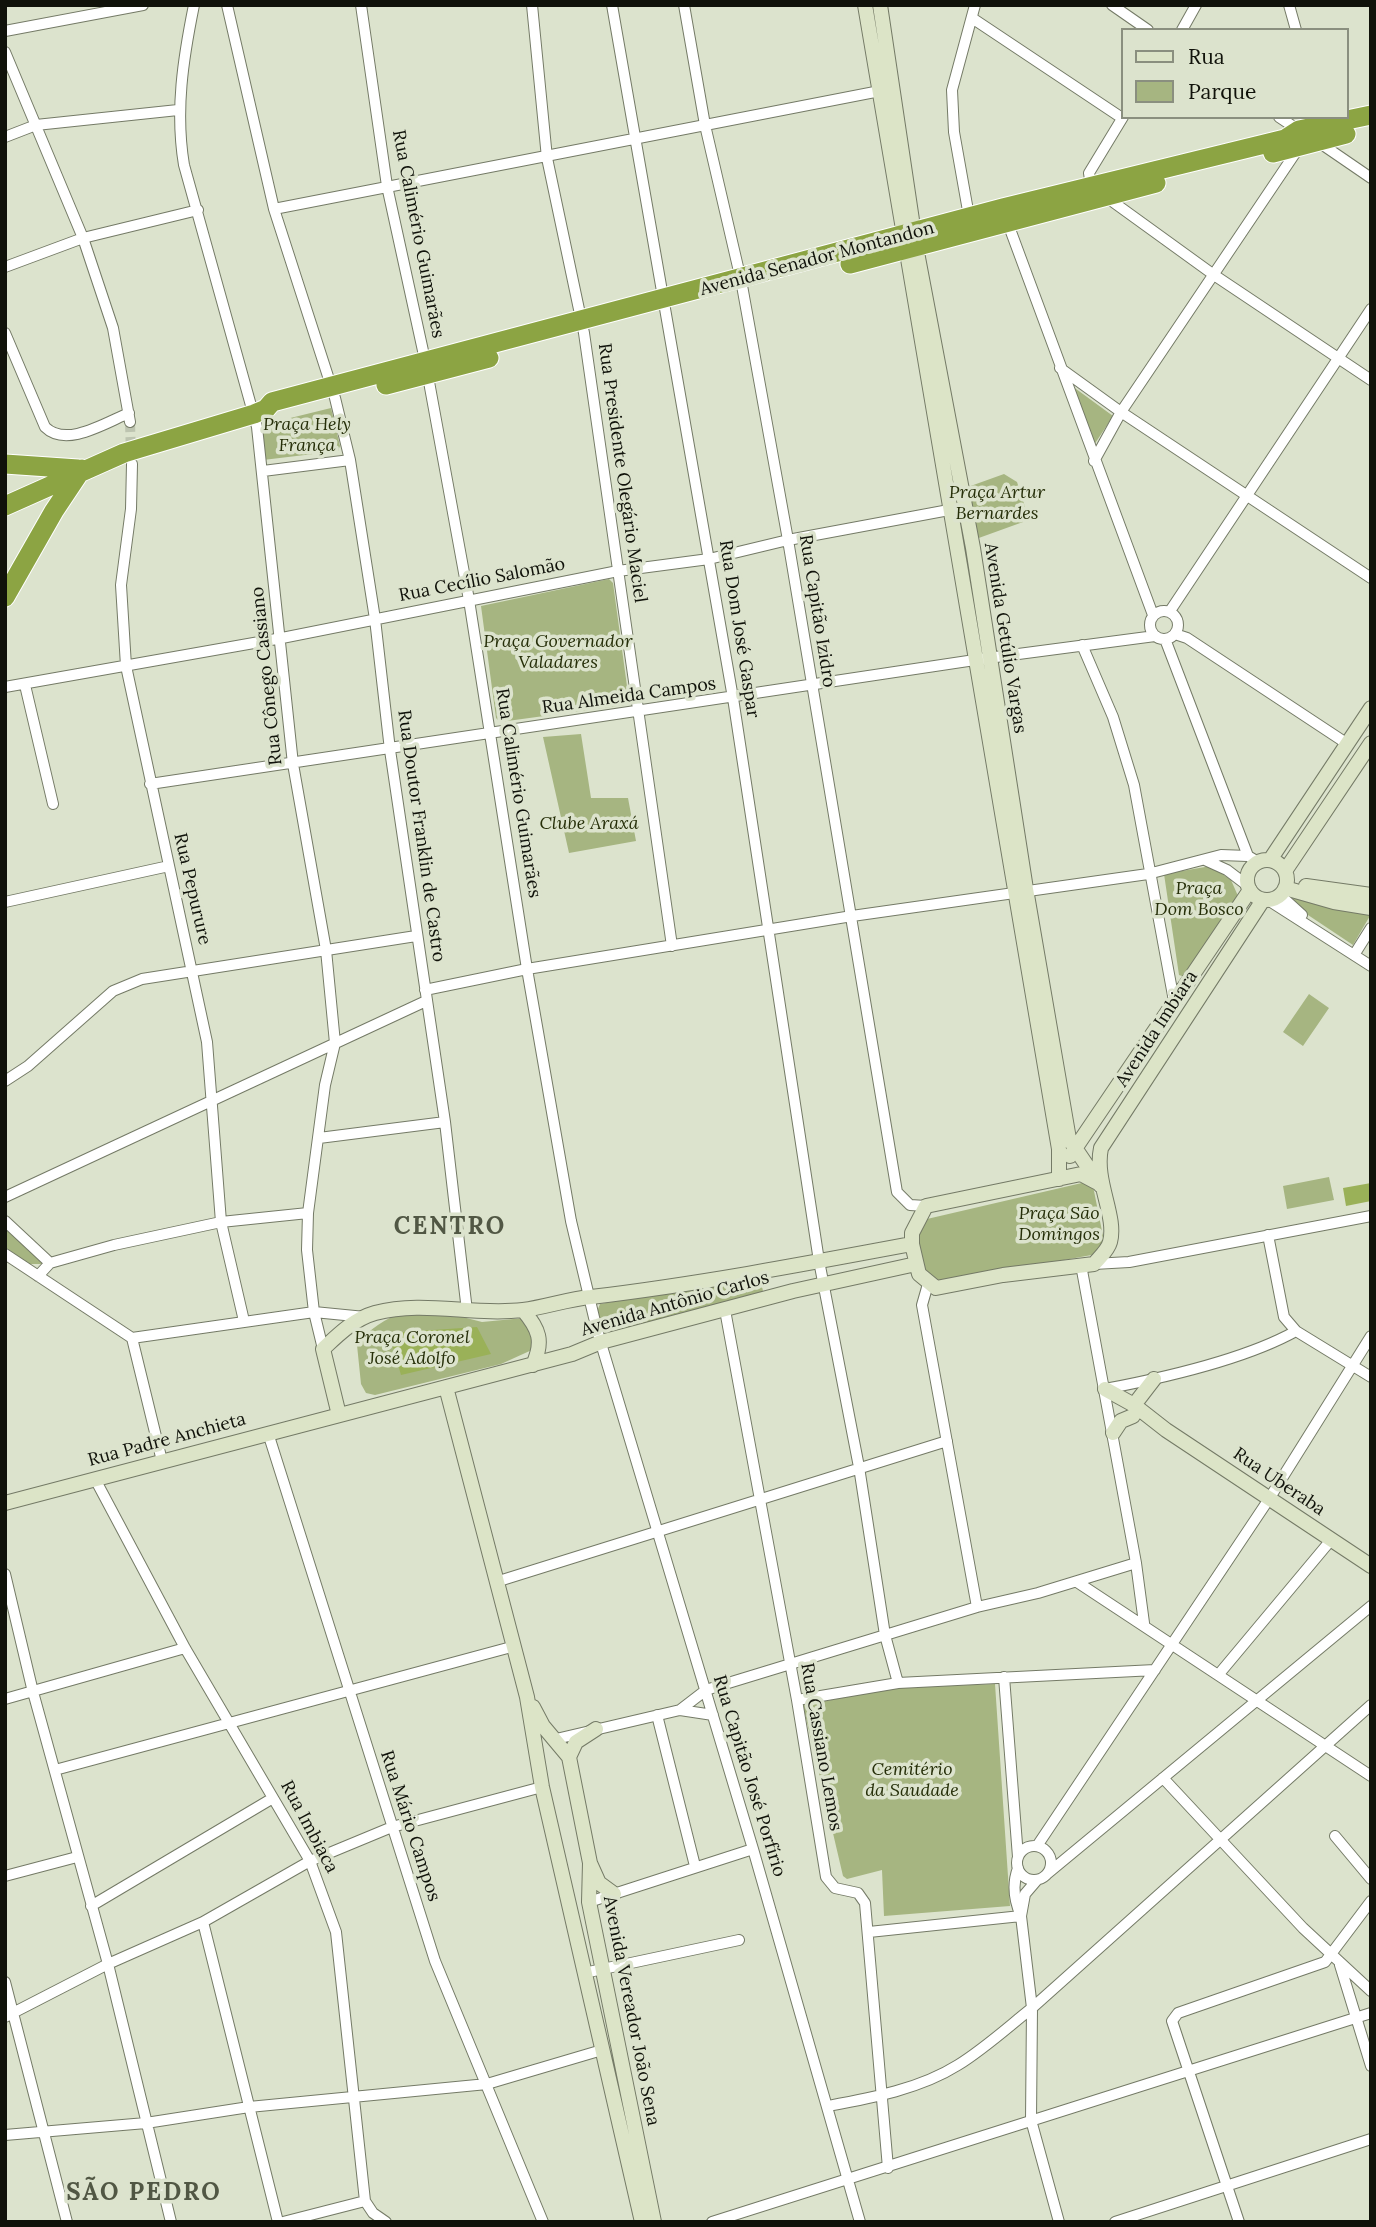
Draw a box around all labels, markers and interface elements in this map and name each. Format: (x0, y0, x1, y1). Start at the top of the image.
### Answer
legend (1120, 28, 1348, 119)
text: Rua (1188, 43, 1225, 70)
text: Parque (1188, 78, 1256, 105)
street label: Rua Calimério Guimarães (387, 128, 449, 340)
street label: Avenida Senador Montandon (698, 217, 936, 301)
street label: Rua Presidente Olegário Maciel (593, 342, 651, 604)
park label: Praça Hely França (263, 414, 351, 457)
park label: Praça Artur Bernardes (949, 482, 1045, 524)
street label: Rua Capitão Izidro (794, 533, 840, 689)
street label: Rua Dom José Gaspar (714, 538, 764, 720)
street label: Avenida Getúlio Vargas (979, 541, 1031, 735)
street label: Rua Cecílio Salomão (397, 553, 567, 607)
street label: Rua Cônego Cassiano (247, 586, 287, 766)
park label: Praça Governador Valadares (483, 631, 633, 674)
street label: Rua Almeida Campos (541, 673, 717, 719)
street label: Rua Calimério Guimarães (491, 687, 545, 899)
street label: Rua Doutor Franklin de Castro (393, 709, 449, 963)
park label: Clube Araxá (539, 813, 639, 835)
street label: Rua Pepurure (169, 831, 215, 947)
park label: Praça Dom Bosco (1154, 878, 1244, 920)
street label: Avenida Imbiara (1111, 967, 1203, 1091)
park label: Praça São Domingos (1018, 1203, 1100, 1246)
district label: CENTRO (395, 1213, 505, 1241)
street label: Avenida Antônio Carlos (579, 1267, 771, 1341)
park label: Praça Coronel José Adolfo (354, 1327, 470, 1370)
street label: Rua Padre Anchieta (86, 1409, 248, 1471)
street label: Rua Uberaba (1229, 1443, 1329, 1521)
street label: Rua Cassiano Lemos (796, 1661, 846, 1833)
street label: Rua Capitão José Porfírio (708, 1673, 790, 1879)
street label: Rua Mário Campos (375, 1748, 445, 1904)
park label: Cemitério da Saudade (865, 1759, 959, 1802)
street label: Rua Imbiaca (276, 1777, 342, 1877)
street label: Avenida Vereador João Sena (598, 1894, 664, 2128)
district label: SÃO PEDRO (67, 2179, 221, 2207)

